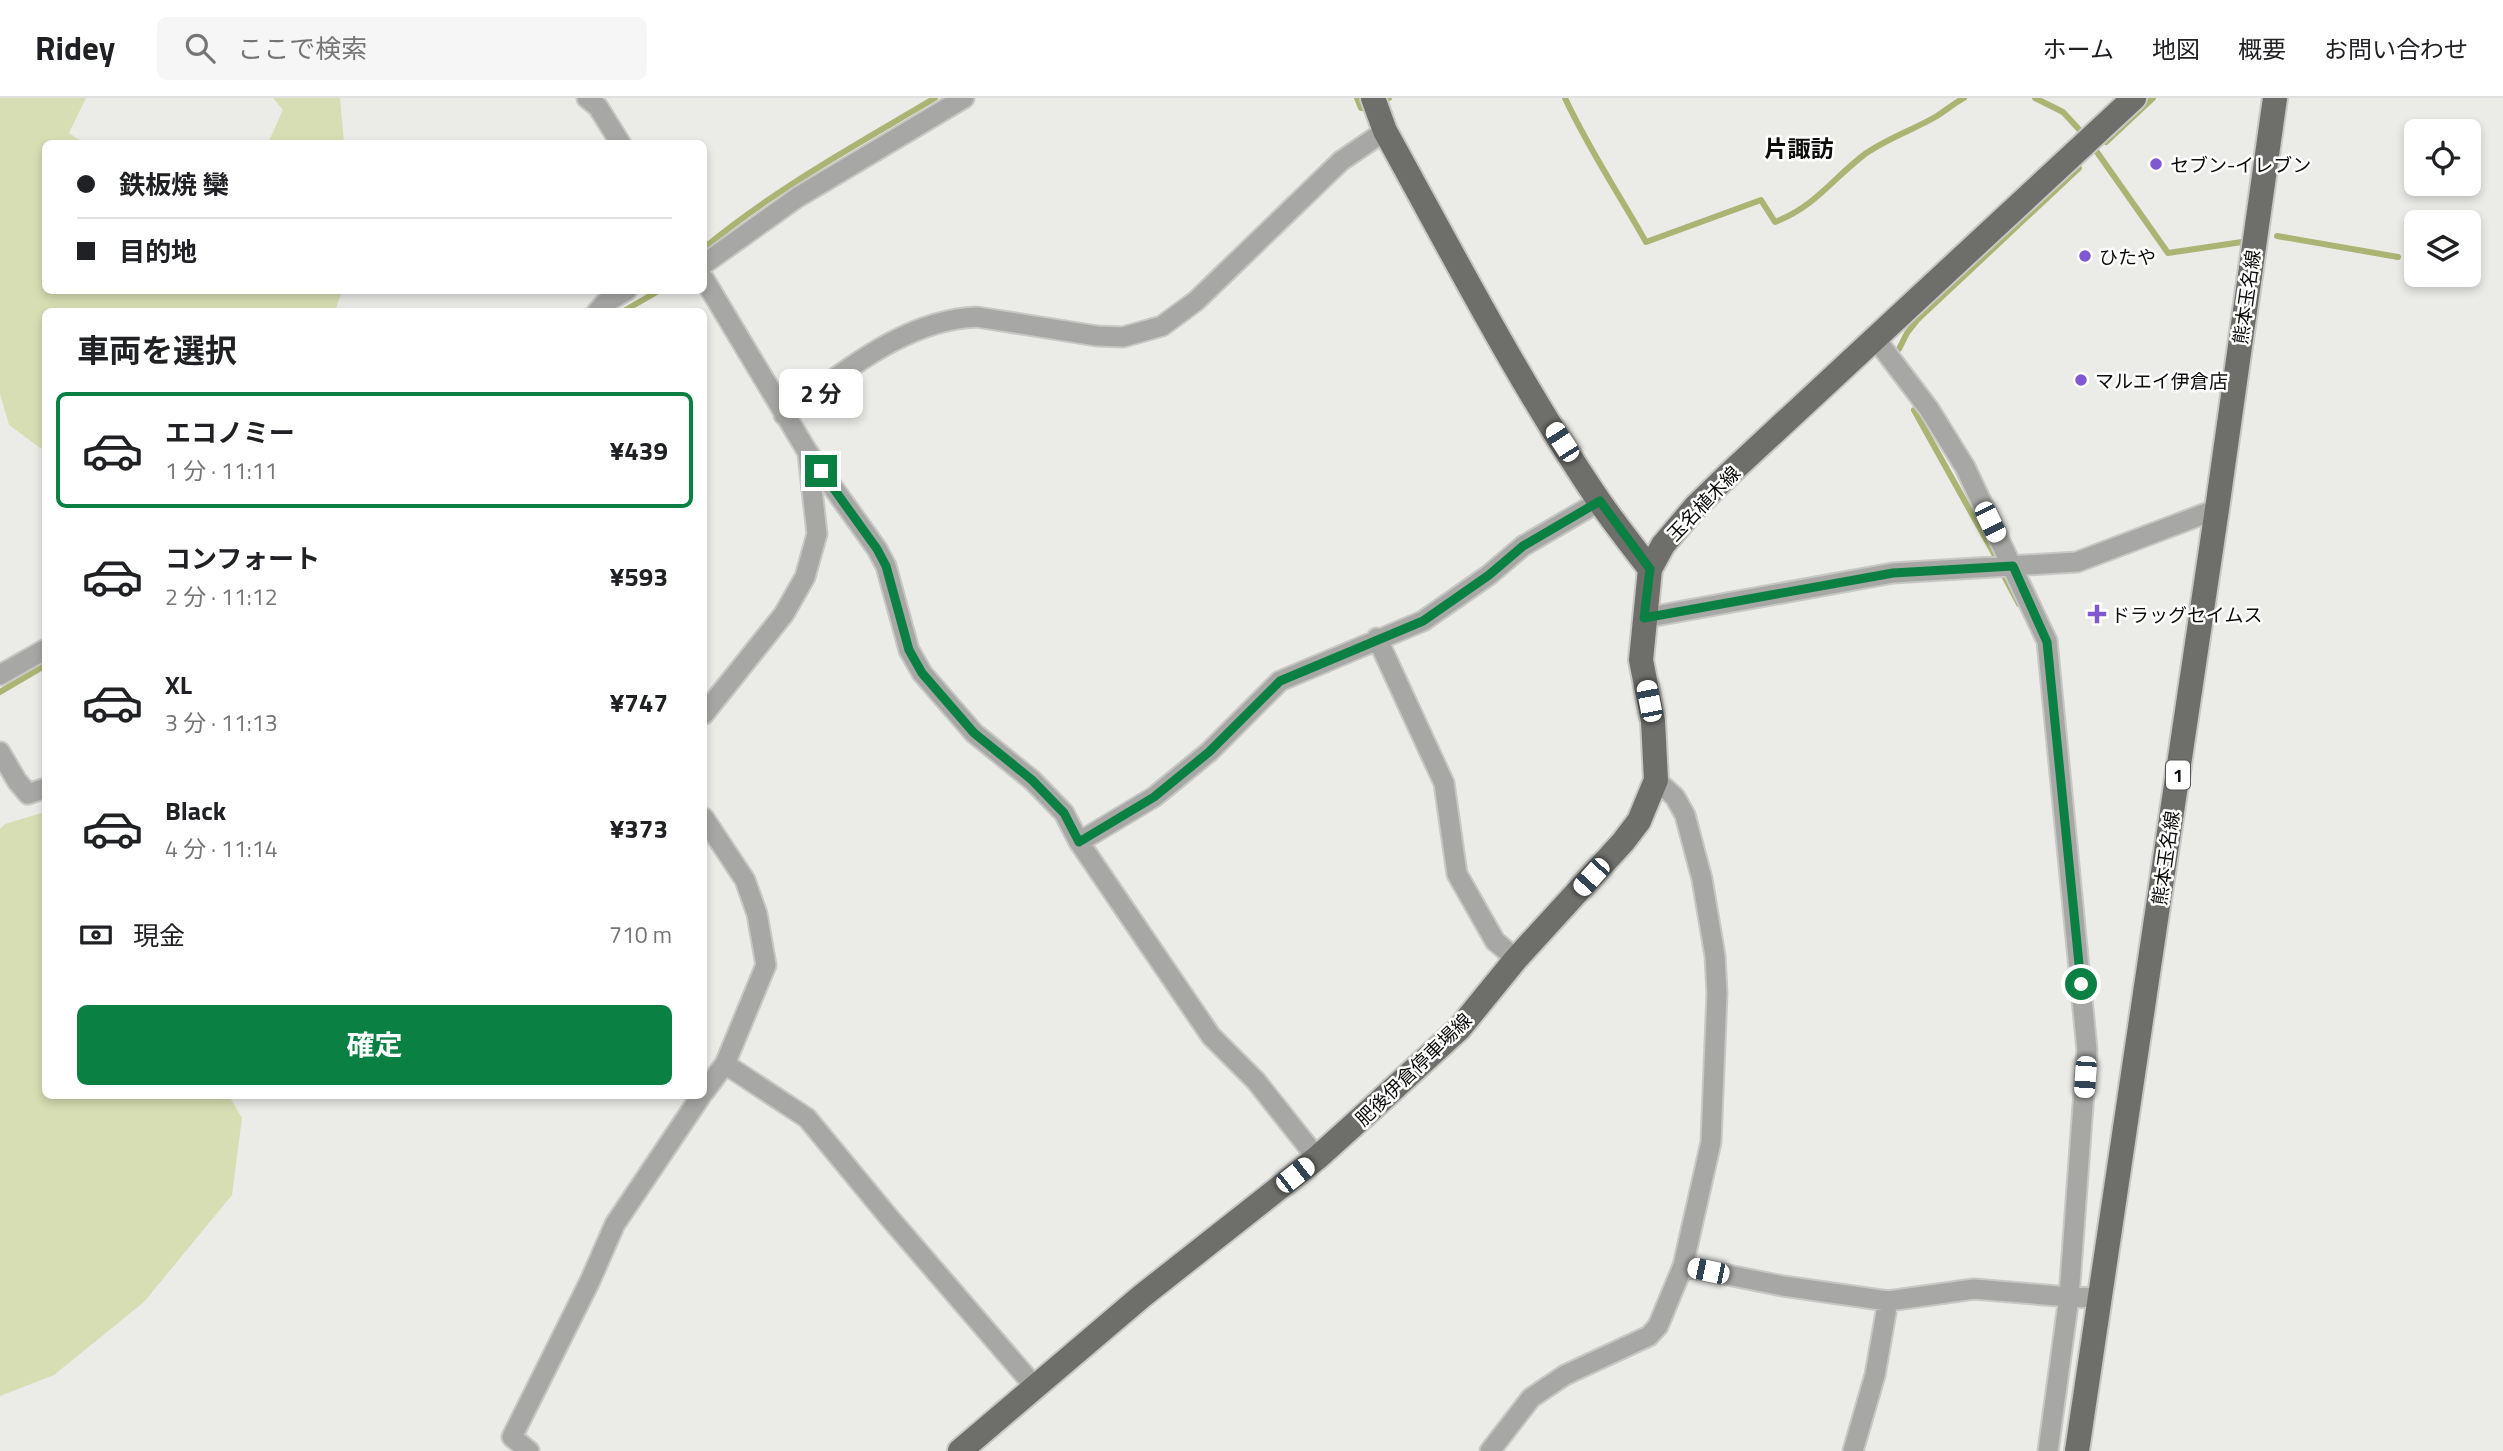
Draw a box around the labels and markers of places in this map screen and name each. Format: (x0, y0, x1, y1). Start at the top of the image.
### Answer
place label: セブン-イレブン (2170, 150, 2311, 179)
marker: セブン-イレブン (2148, 156, 2164, 172)
place label: ひたや (2099, 242, 2156, 271)
marker: ひたや (2077, 248, 2093, 264)
place label: マルエイ伊倉店 (2095, 366, 2228, 395)
marker: マルエイ伊倉店 (2073, 372, 2089, 388)
place label: ドラッグセイムス (2111, 600, 2263, 629)
marker: ドラッグセイムス (2089, 606, 2105, 622)

